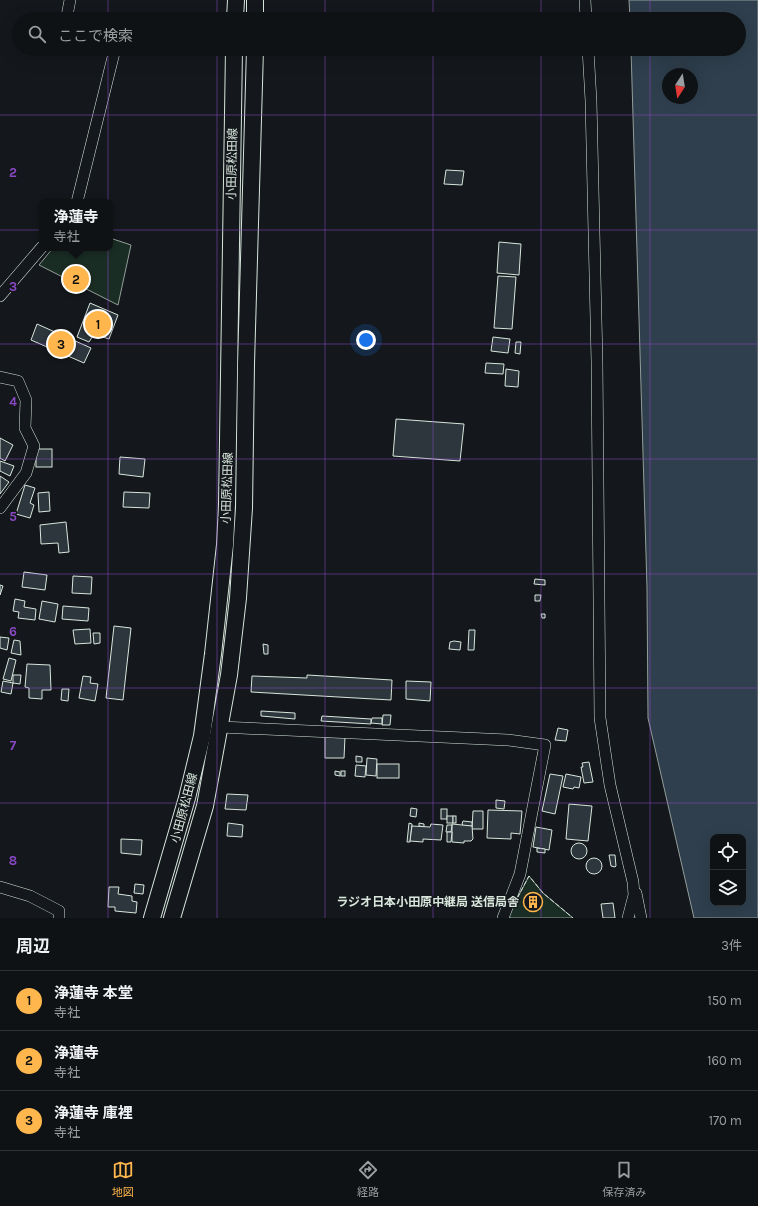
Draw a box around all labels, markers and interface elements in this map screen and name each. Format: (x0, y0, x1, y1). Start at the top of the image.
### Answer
search box (12, 12, 746, 56)
icon: search (26, 23, 48, 45)
text: ここで検索 (58, 27, 133, 45)
north arrow (662, 68, 698, 104)
street label: 小田原松田線 (224, 128, 240, 200)
text: 2 (9, 165, 17, 180)
popup (39, 199, 113, 251)
text: 浄蓮寺 (53, 208, 99, 226)
text: 寺社 (53, 229, 80, 244)
pin: 2 (63, 264, 89, 294)
text: 3 (9, 279, 17, 294)
pin: 1 (85, 309, 111, 339)
pin: 3 (48, 329, 74, 359)
your location (356, 330, 376, 350)
text: 4 (9, 394, 17, 409)
street label: 小田原松田線 (219, 452, 235, 524)
text: 5 (9, 509, 17, 524)
text: 6 (9, 624, 17, 639)
text: 7 (10, 738, 17, 753)
street label: 小田原松田線 (168, 771, 200, 845)
map controls (710, 834, 746, 906)
button: locate (710, 834, 746, 870)
text: 8 (9, 853, 17, 868)
button: layers (710, 870, 746, 906)
building icon: ラジオ日本小田原中継局 送信局舎 (522, 891, 544, 913)
place label: ラジオ日本小田原中継局 送信局舎 (336, 895, 519, 909)
text: 周辺 (16, 936, 50, 956)
text: 3件 (721, 938, 742, 953)
text: 浄蓮寺 本堂 (54, 984, 133, 1002)
text: 1 (27, 993, 31, 1008)
text: 150 m (707, 993, 742, 1008)
text: 寺社 (54, 1005, 80, 1020)
text: 浄蓮寺 (54, 1044, 99, 1062)
text: 2 (25, 1053, 33, 1068)
text: 160 m (707, 1053, 742, 1068)
text: 寺社 (54, 1065, 80, 1080)
text: 浄蓮寺 庫裡 (54, 1104, 133, 1122)
text: 3 (25, 1113, 33, 1128)
text: 170 m (709, 1113, 742, 1128)
text: 寺社 (54, 1125, 80, 1140)
tab: 地図 (112, 1159, 134, 1199)
tab: 経路 (357, 1159, 379, 1199)
tab: 保存済み (602, 1159, 646, 1199)

